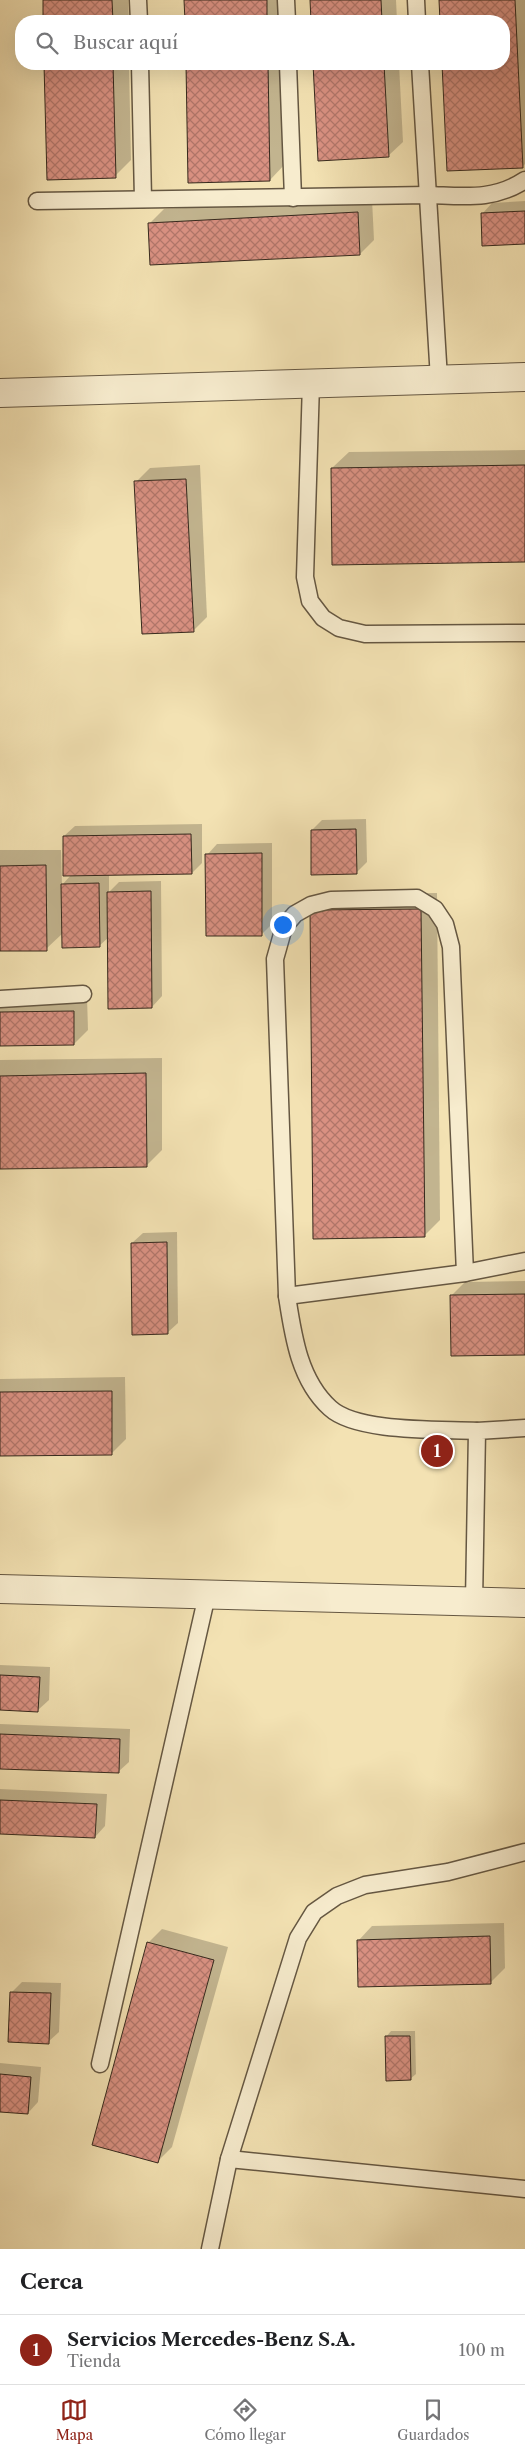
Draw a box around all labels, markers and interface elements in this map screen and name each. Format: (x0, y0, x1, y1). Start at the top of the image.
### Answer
search box (15, 15, 510, 70)
icon: search (33, 29, 61, 57)
text: Buscar aquí (73, 31, 178, 54)
your location (270, 912, 296, 938)
pin: 1 (421, 1432, 453, 1470)
text: Cerca (20, 2269, 83, 2294)
text: Servicios Mercedes-Benz S.A. (67, 2328, 356, 2351)
text: 1 (32, 2340, 40, 2360)
text: 100 m (459, 2340, 505, 2360)
text: Tienda (67, 2351, 121, 2371)
tab: Mapa (56, 2396, 93, 2444)
tab: Cómo llegar (204, 2396, 286, 2444)
tab: Guardados (397, 2396, 469, 2444)

